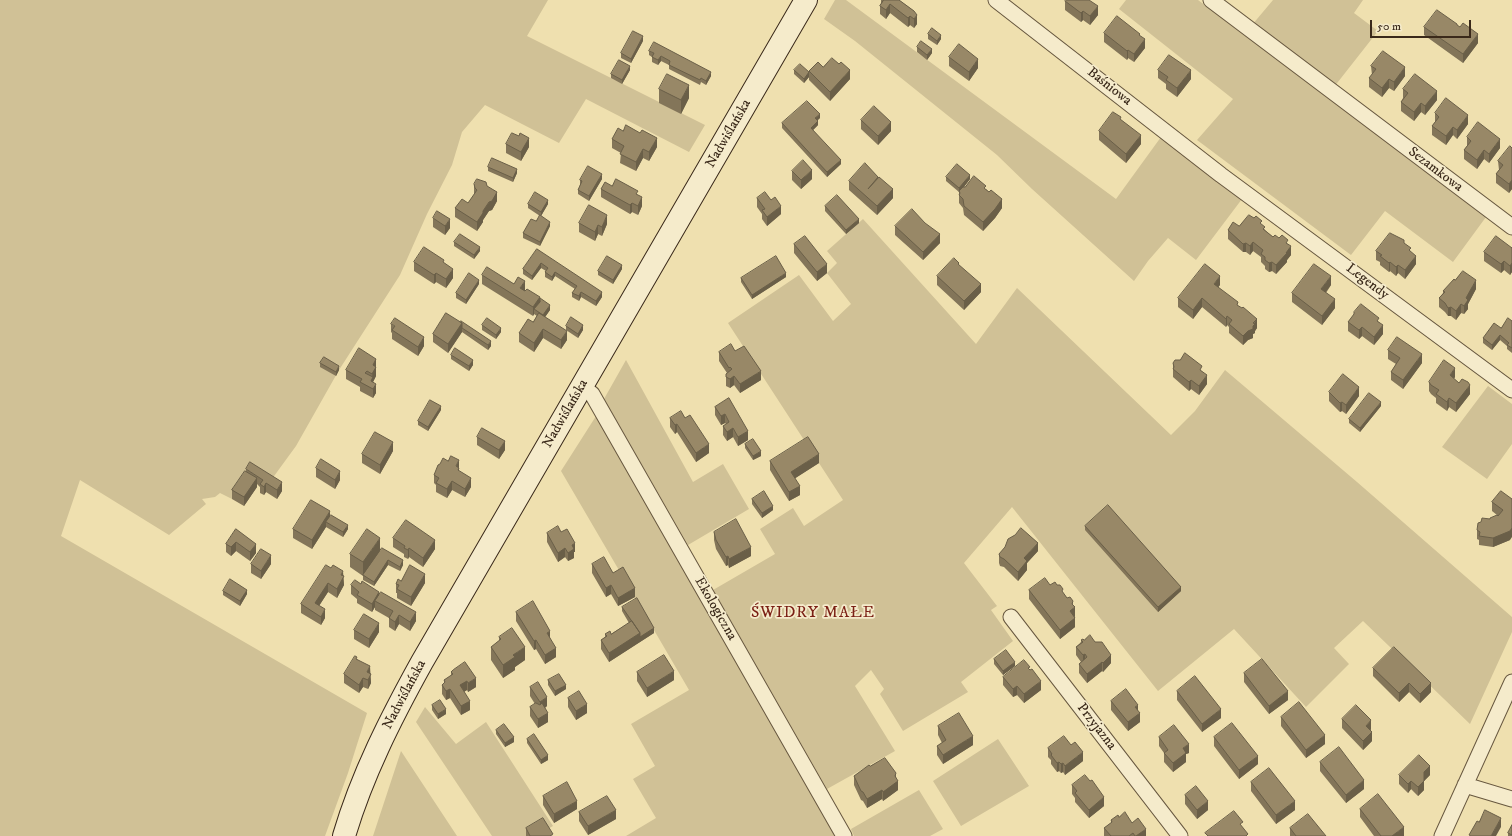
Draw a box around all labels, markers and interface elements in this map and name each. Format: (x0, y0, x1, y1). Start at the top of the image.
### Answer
scale bar (1372, 12, 1473, 38)
text: 50 m (1377, 19, 1401, 34)
street label: Baśniowa (1083, 64, 1135, 110)
street label: Nadwiślańska (703, 97, 755, 171)
street label: Sezamkowa (1404, 144, 1466, 196)
street label: Legendy (1342, 260, 1392, 304)
street label: Nadwiślańska (540, 377, 592, 451)
street label: Ekologiczna (690, 574, 740, 644)
district label: ŚWIDRY MAŁE (751, 604, 875, 624)
street label: Nadwiślańska (380, 657, 430, 733)
street label: Przyjazna (1073, 700, 1119, 754)

